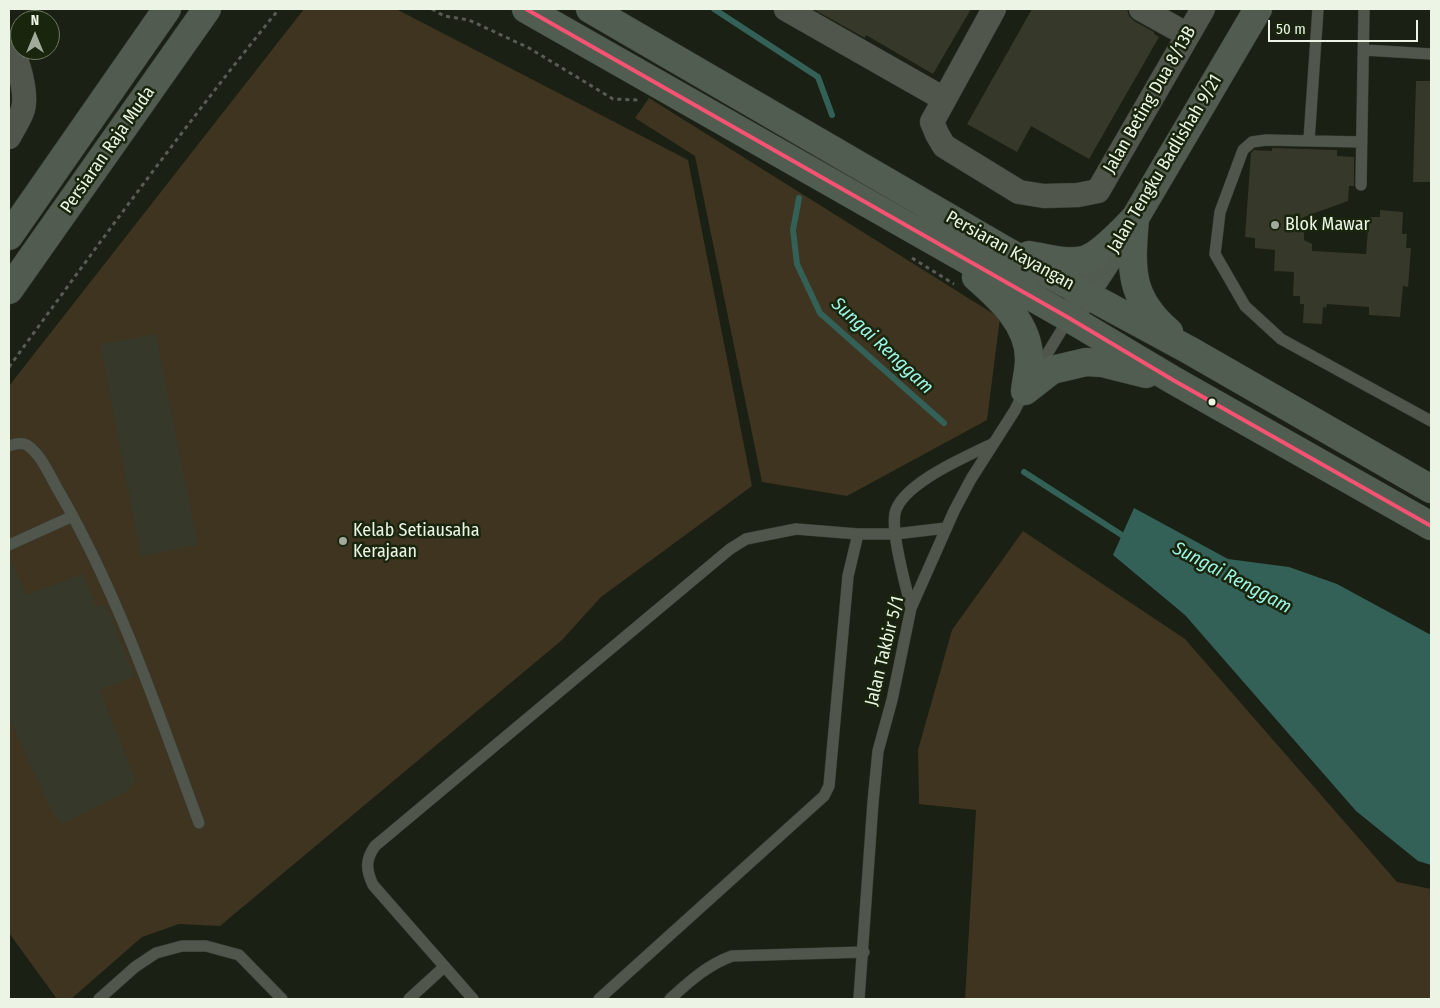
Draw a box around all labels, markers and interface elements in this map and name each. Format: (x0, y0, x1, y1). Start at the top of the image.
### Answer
north arrow (10, 10, 60, 60)
scale bar (1270, 10, 1420, 42)
text: N (31, 12, 39, 29)
text: 50 m (1276, 20, 1306, 38)
street label: Jalan Beting Dua 8/13B (1099, 23, 1201, 177)
street label: Jalan Tengku Badlishah 9/21 (1103, 71, 1227, 257)
street label: Persiaran Raja Muda (56, 83, 160, 217)
street label: Persiaran Kayangan (942, 207, 1078, 295)
place label: Blok Mawar (1285, 214, 1370, 236)
marker: Blok Mawar (1269, 219, 1281, 231)
water label: Sungai Renggam (826, 293, 938, 399)
unlabelled marker (1207, 397, 1217, 407)
place label: Kelab Setiausaha Kerajaan (353, 520, 480, 562)
marker: Kelab Setiausaha Kerajaan (337, 535, 349, 547)
water label: Sungai Renggam (1169, 537, 1295, 619)
street label: Jalan Takbir 5/1 (861, 594, 909, 708)

